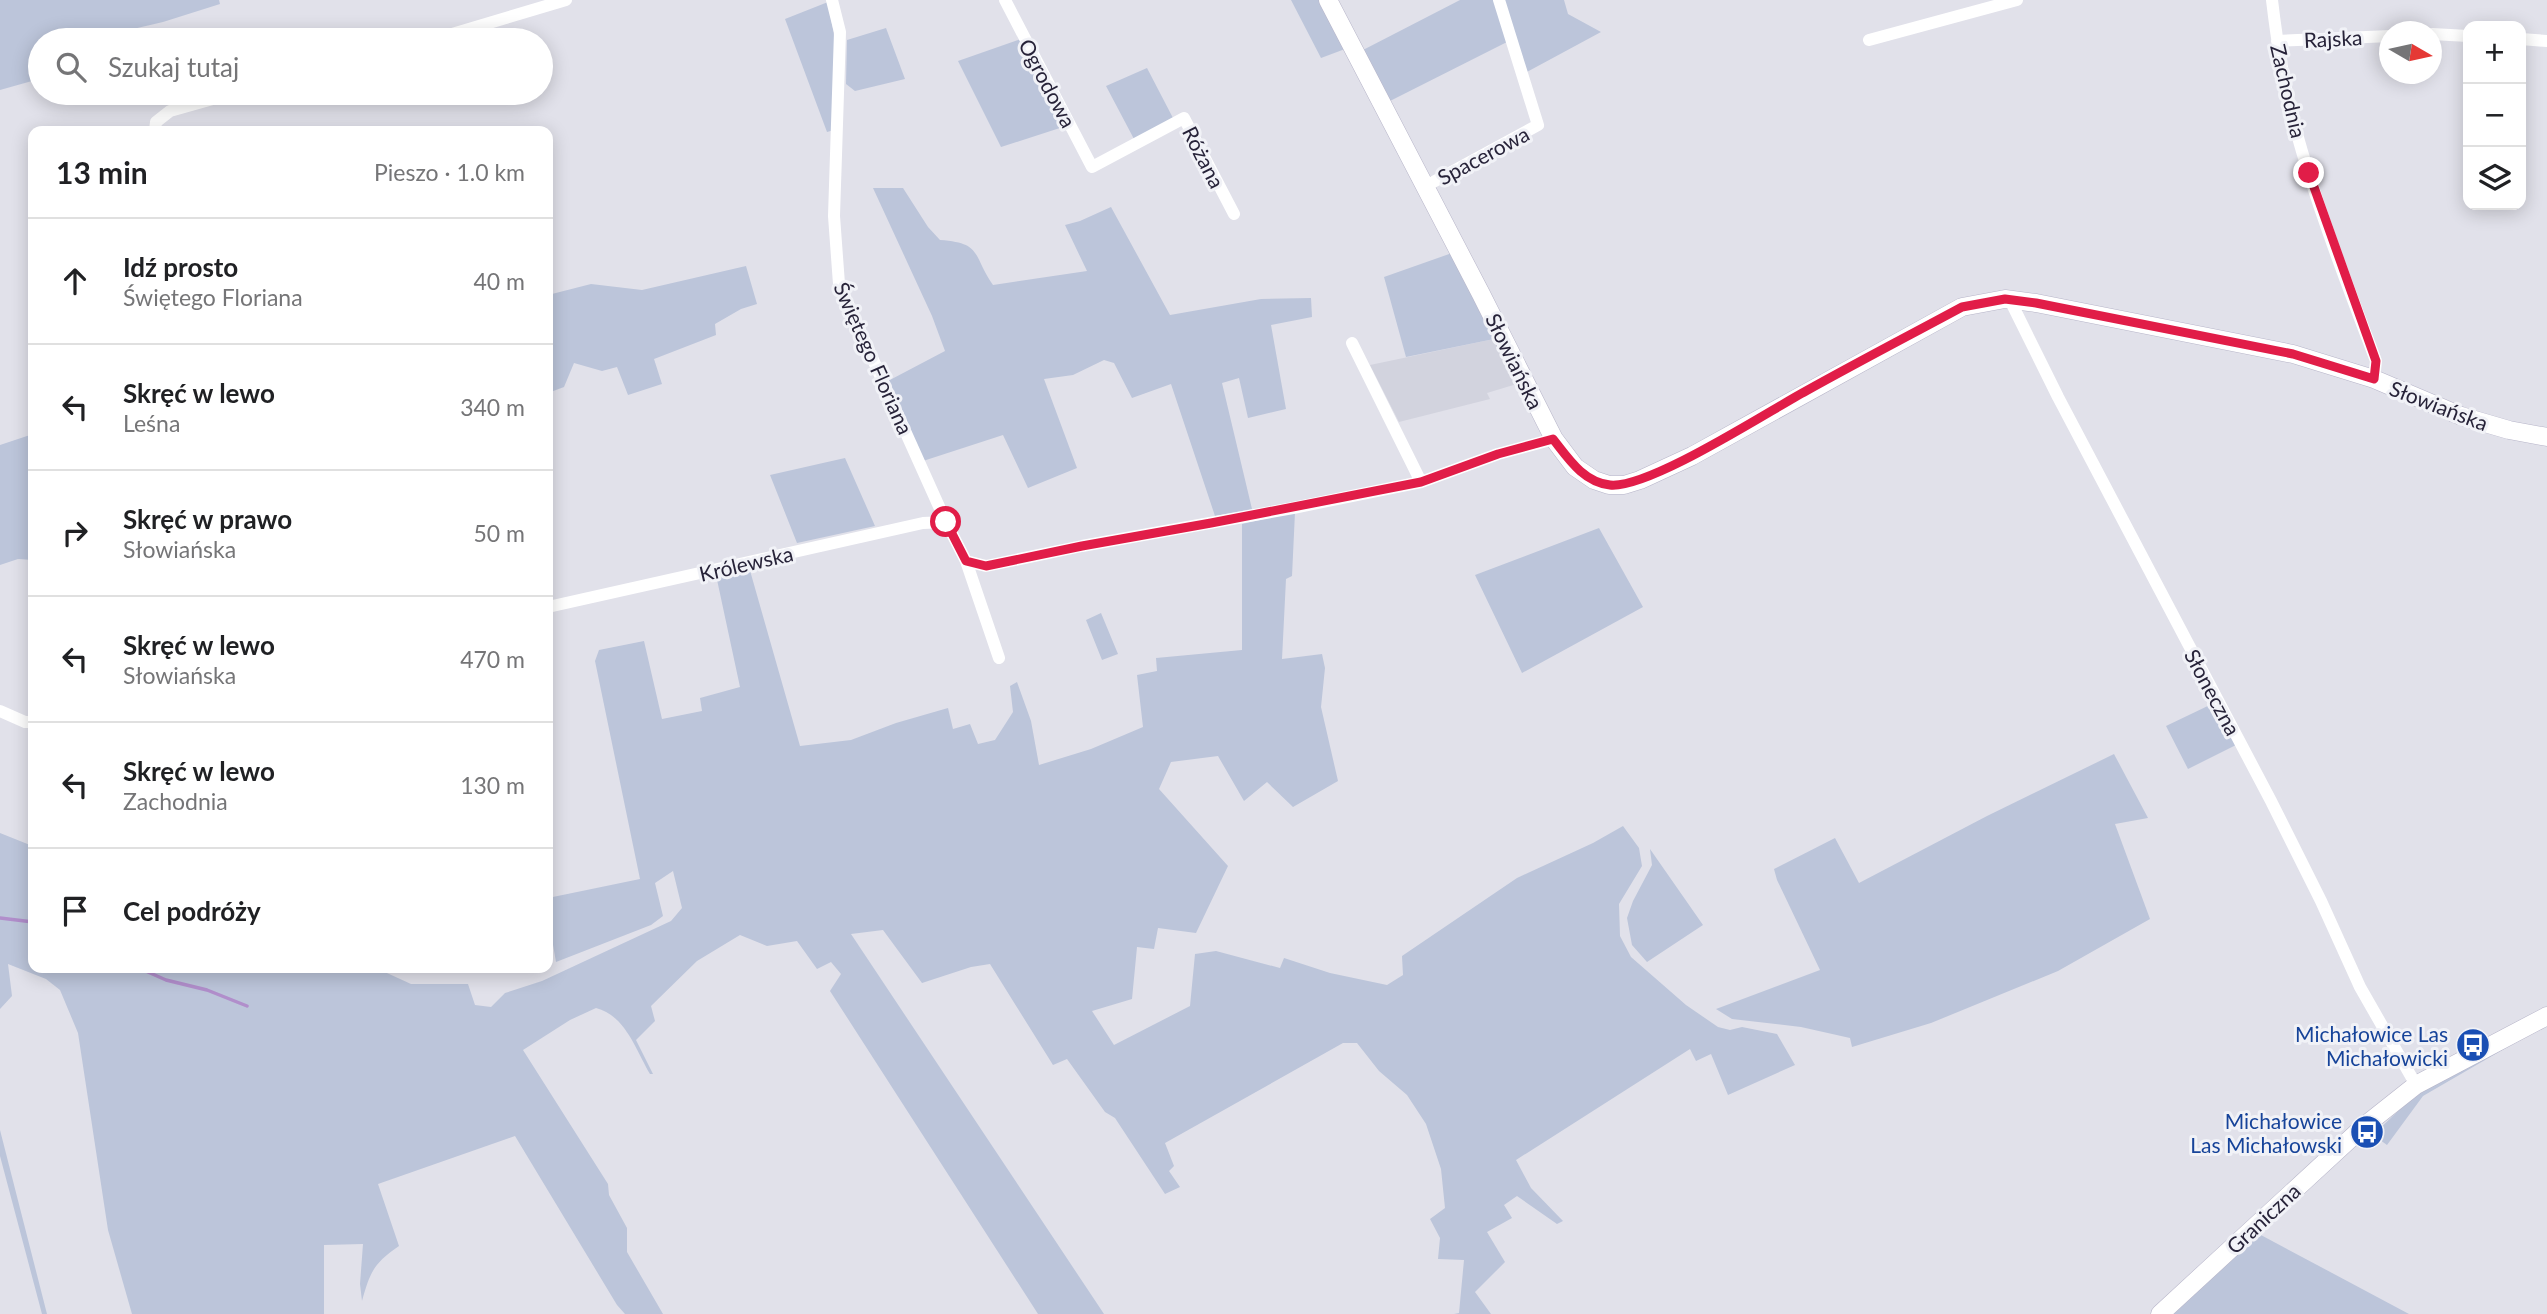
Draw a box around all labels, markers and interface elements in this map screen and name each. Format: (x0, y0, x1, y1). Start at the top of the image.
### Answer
north arrow (2379, 21, 2442, 84)
map controls (2463, 21, 2526, 210)
button: + (2463, 21, 2526, 84)
street label: Rajska (2303, 24, 2363, 52)
search box (28, 28, 553, 105)
street label: Ogrodowa (1014, 34, 1082, 132)
street label: Zachodnia (2266, 42, 2312, 140)
icon: search (52, 48, 90, 86)
text: Szukaj tutaj (108, 51, 239, 83)
button: − (2463, 84, 2526, 147)
street label: Spacerowa (1433, 120, 1533, 190)
street label: Różana (1178, 122, 1230, 192)
button: layers (2463, 147, 2526, 210)
text: 13 min (56, 154, 148, 190)
route end (2293, 157, 2324, 188)
text: Pieszo · 1.0 km (374, 158, 525, 186)
text: Idź prosto (123, 251, 238, 283)
icon: ahead (56, 262, 94, 300)
text: 40 m (474, 267, 525, 295)
street label: Świętego Floriana (829, 278, 919, 438)
text: Świętego Floriana (123, 283, 303, 311)
street label: Słowiańska (1481, 309, 1549, 413)
street label: Słowiańska (2386, 375, 2492, 435)
text: Skręć w lewo (123, 377, 275, 409)
icon: left (56, 388, 94, 426)
text: 340 m (460, 393, 525, 421)
text: Leśna (123, 409, 180, 437)
text: Skręć w prawo (123, 503, 292, 535)
route start (930, 506, 961, 537)
icon: right (56, 514, 94, 552)
text: 50 m (474, 519, 525, 547)
text: Słowiańska (123, 535, 236, 563)
street label: Królewska (697, 540, 795, 586)
text: Skręć w lewo (123, 629, 275, 661)
icon: left (56, 640, 94, 678)
text: 470 m (460, 645, 525, 673)
street label: Słoneczna (2180, 645, 2246, 739)
text: Słowiańska (123, 661, 236, 689)
text: Skręć w lewo (123, 755, 275, 787)
icon: left (56, 766, 94, 804)
text: 130 m (460, 771, 525, 799)
text: Zachodnia (123, 787, 228, 815)
icon: arrive (56, 892, 94, 930)
text: Cel podróży (123, 895, 261, 927)
place label: Michałowice Las Michałowicki (2295, 1021, 2448, 1070)
bus stop icon: Michałowice Las Michałowicki (2454, 1026, 2492, 1064)
place label: Michałowice Las Michałowski (2190, 1108, 2342, 1157)
bus stop icon: Michałowice Las Michałowski (2348, 1113, 2386, 1151)
street label: Graniczna (2221, 1178, 2305, 1258)

